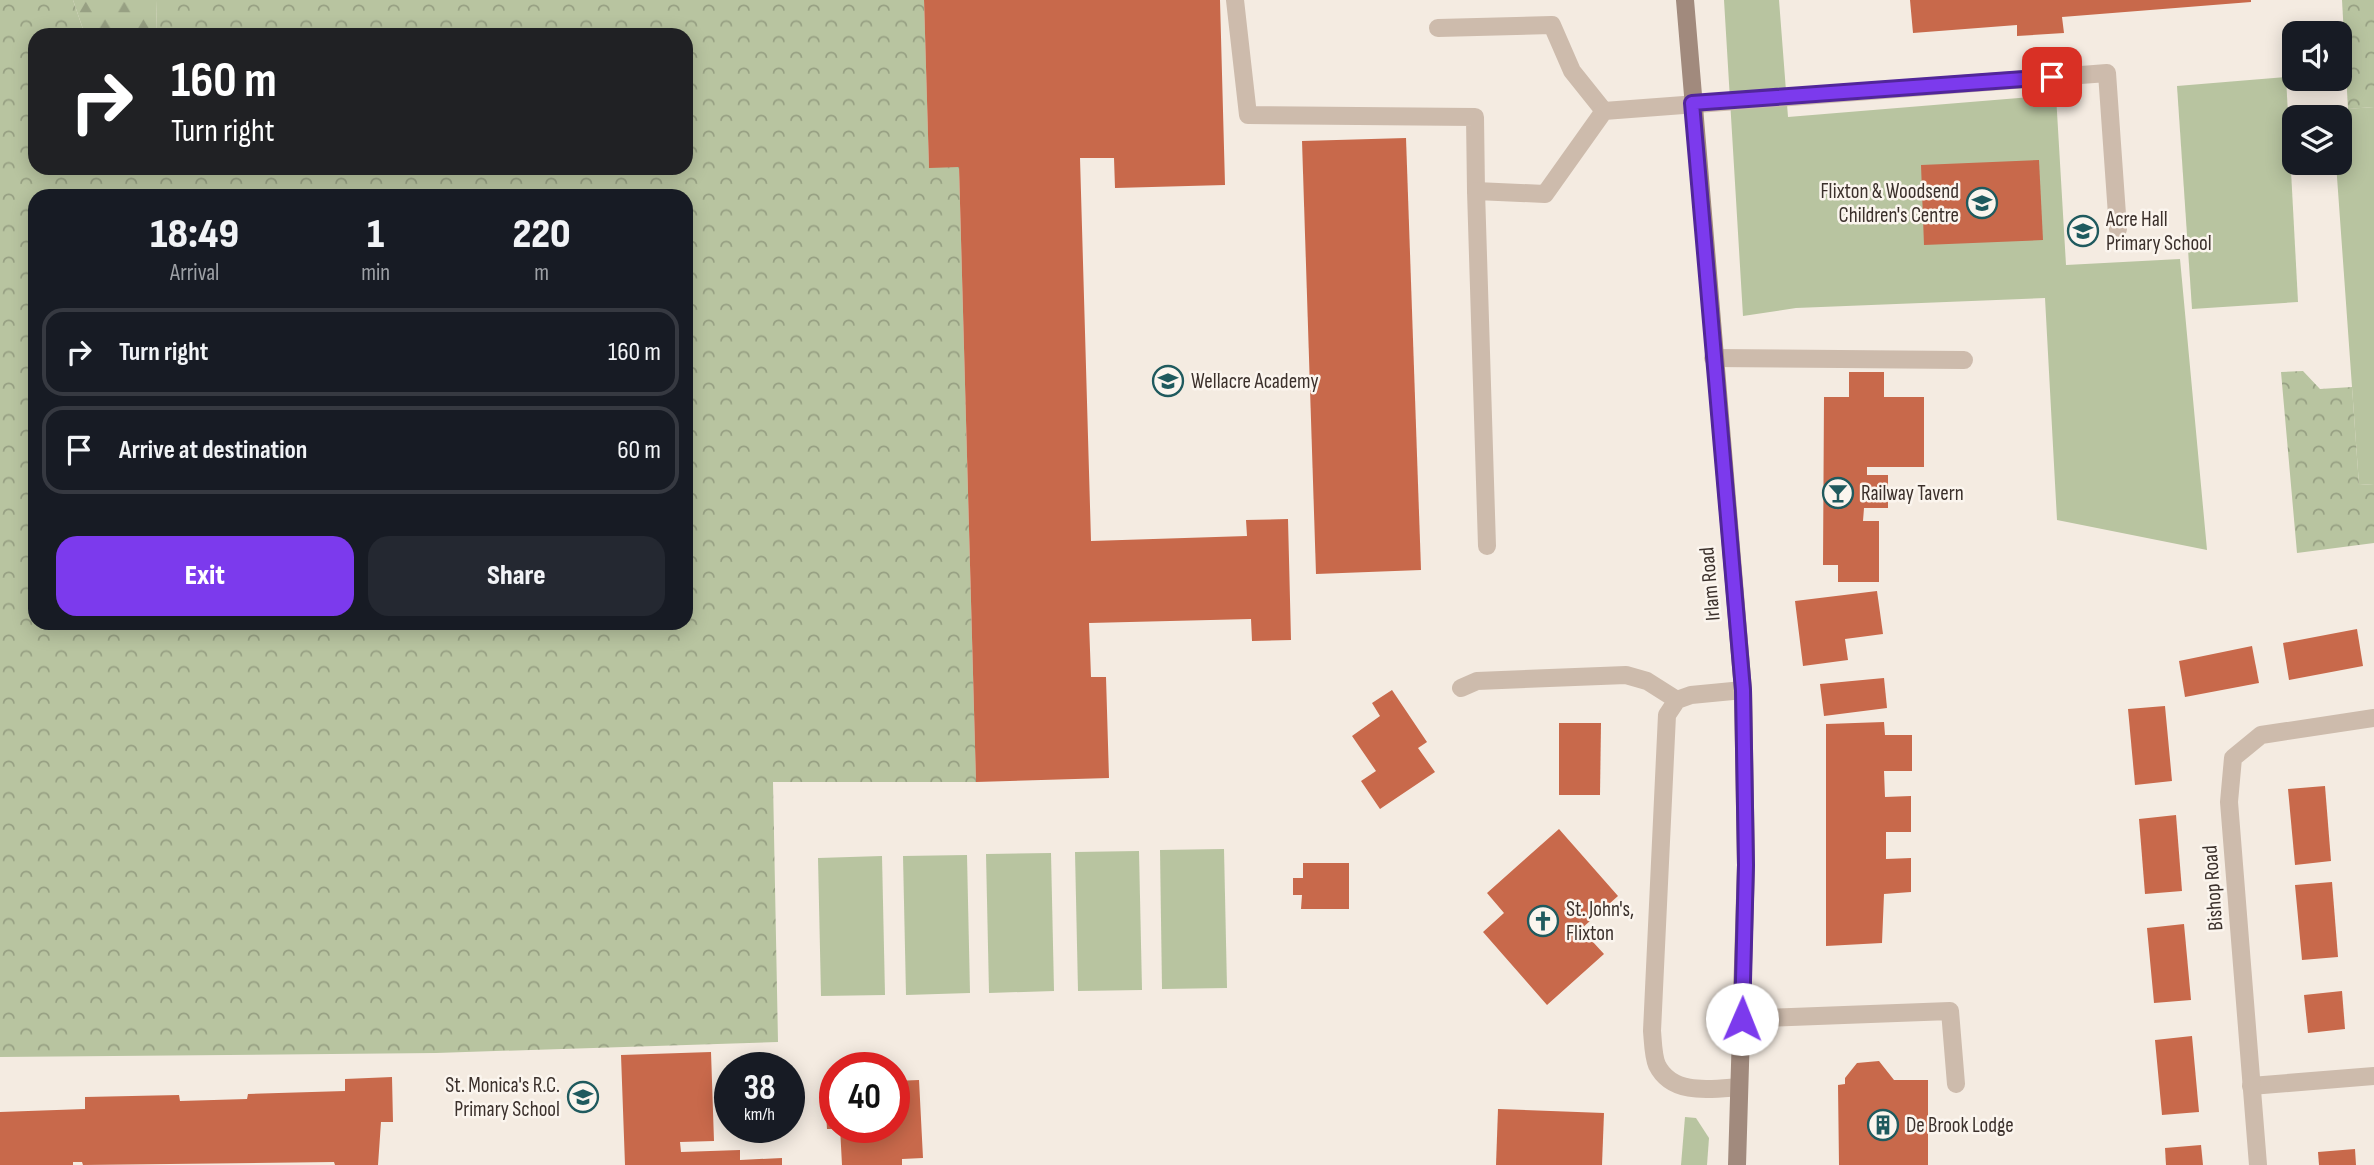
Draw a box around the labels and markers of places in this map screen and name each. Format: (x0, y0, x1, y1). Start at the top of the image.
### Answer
pin (2022, 47, 2082, 107)
place label: Flixton & Woodsend Children's Centre (1821, 179, 1959, 228)
school or university icon: Flixton & Woodsend Children's Centre (1965, 186, 1999, 220)
place label: Acre Hall Primary School (2105, 207, 2212, 256)
school or university icon: Acre Hall Primary School (2066, 214, 2100, 248)
school or university icon: Wellacre Academy (1151, 364, 1185, 398)
place label: Wellacre Academy (1191, 369, 1319, 394)
bar icon: Railway Tavern (1821, 476, 1855, 510)
place label: Railway Tavern (1861, 481, 1964, 506)
place label: St. John's, Flixton (1566, 897, 1634, 946)
church icon: St. John's, Flixton (1526, 904, 1560, 938)
place label: St. Monica's R.C. Primary School (445, 1073, 560, 1122)
school or university icon: St. Monica's R.C. Primary School (566, 1080, 600, 1114)
building icon: De Brook Lodge (1866, 1108, 1900, 1142)
place label: De Brook Lodge (1906, 1113, 2014, 1138)

